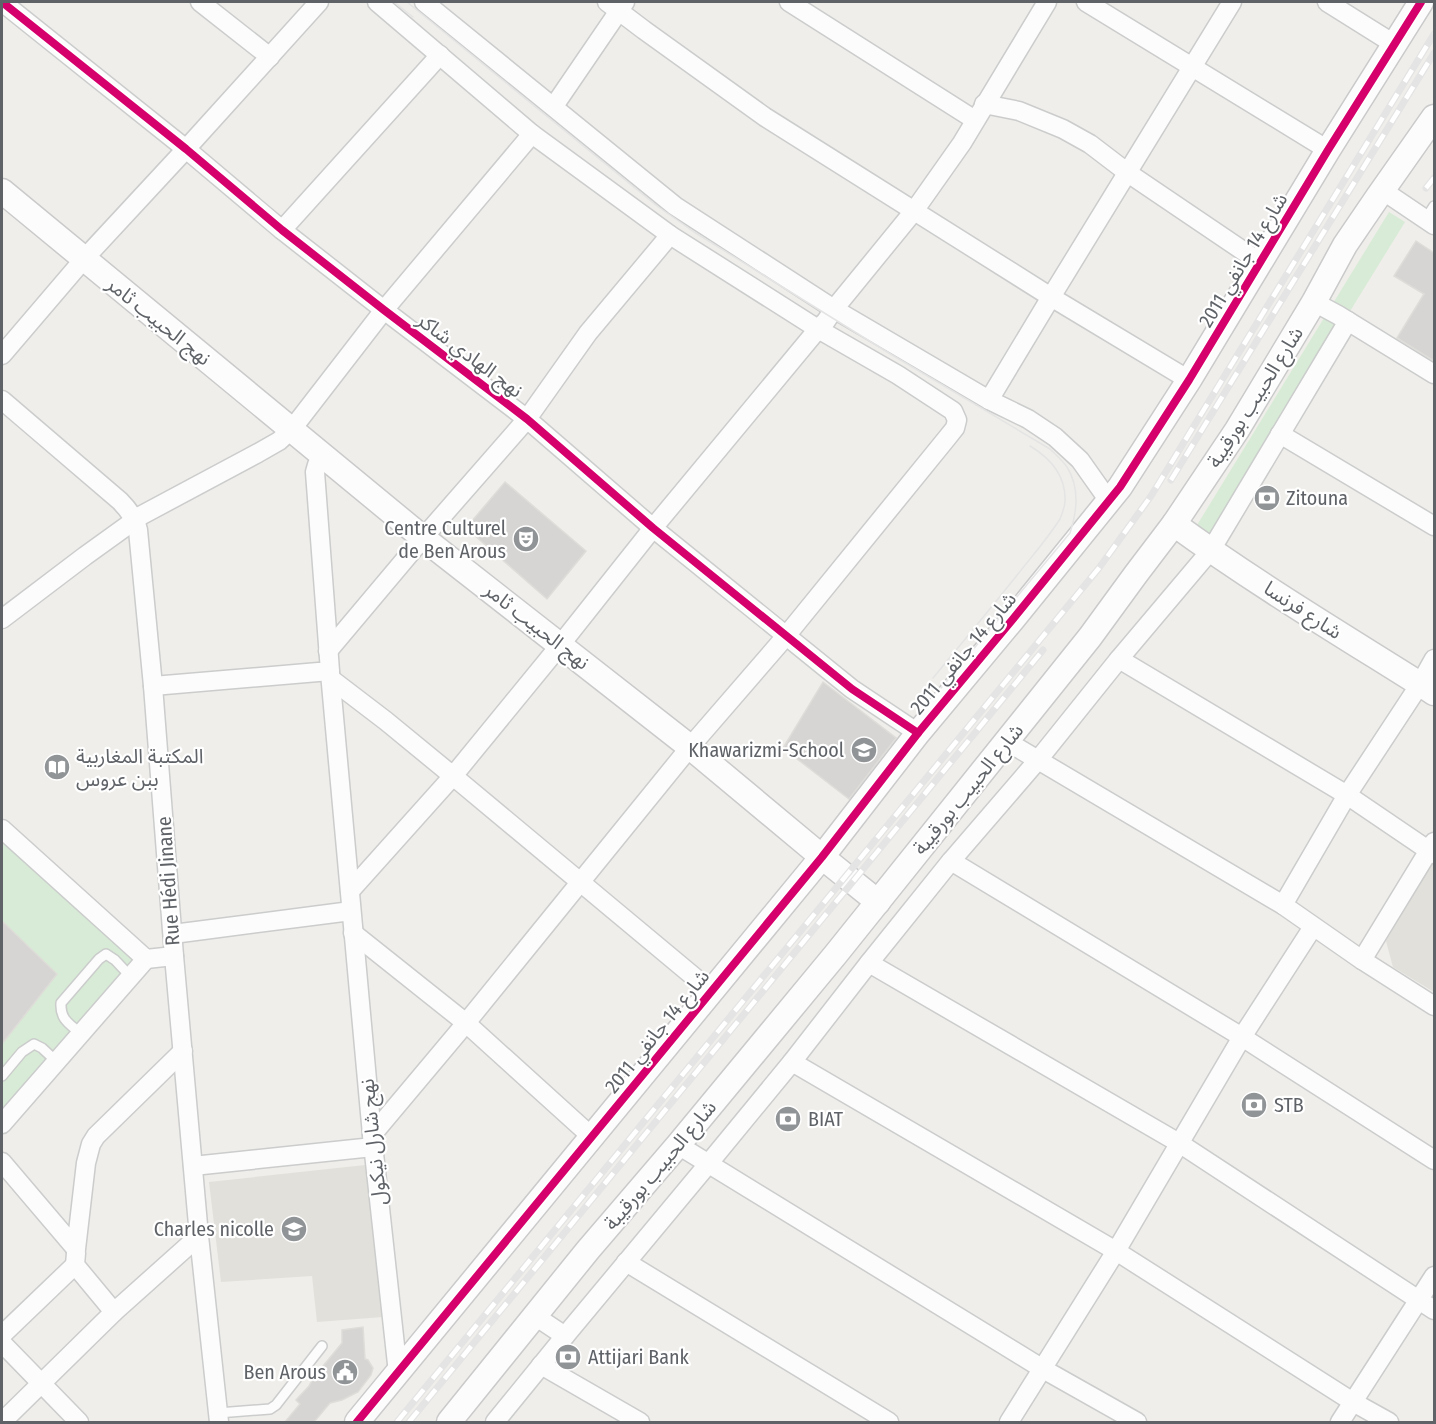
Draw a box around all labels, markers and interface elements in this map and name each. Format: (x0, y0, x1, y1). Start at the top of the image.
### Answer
street label: شارع 14 جانفي 2011 (1194, 189, 1296, 333)
street label: نهج الحبيب ثامر (99, 271, 216, 373)
street label: نهج الهادي شاكر (409, 307, 528, 405)
street label: شارع الحبيب بورقيبة (1202, 322, 1311, 474)
bank icon: Zitouna (1252, 483, 1282, 513)
place label: Zitouna (1286, 486, 1348, 510)
place label: Centre Culturel de Ben Arous (384, 516, 506, 563)
theatre icon: Centre Culturel de Ben Arous (511, 524, 541, 554)
street label: شارع فرنسا (1258, 576, 1346, 647)
street label: نهج الحبيب ثامر (477, 577, 594, 677)
street label: شارع 14 جانفي 2011 (905, 587, 1024, 721)
street label: شارع الحبيب بورقيبة (908, 719, 1031, 861)
school or university icon: Khawarizmi-School (849, 735, 879, 765)
place label: Khawarizmi-School (688, 738, 844, 762)
place label: المكتبة المغاربية ببن عروس (76, 744, 203, 791)
library icon: المكتبة المغاربية ببن عروس (42, 752, 72, 782)
street label: Rue Hédi Jinane (152, 815, 184, 947)
street label: شارع 14 جانفي 2011 (600, 964, 717, 1100)
street label: نهج شارل نيكول (354, 1077, 395, 1206)
bank icon: STB (1239, 1090, 1269, 1120)
place label: STB (1274, 1093, 1304, 1117)
street label: شارع الحبيب بورقيبة (599, 1095, 723, 1237)
bank icon: BIAT (773, 1104, 803, 1134)
place label: BIAT (808, 1107, 844, 1131)
school or university icon: Charles nicolle (279, 1214, 309, 1244)
place label: Charles nicolle (154, 1217, 274, 1241)
bank icon: Attijari Bank (553, 1342, 583, 1372)
place label: Attijari Bank (588, 1345, 689, 1369)
public building icon: Ben Arous (330, 1357, 360, 1387)
place label: Ben Arous (243, 1360, 326, 1384)

